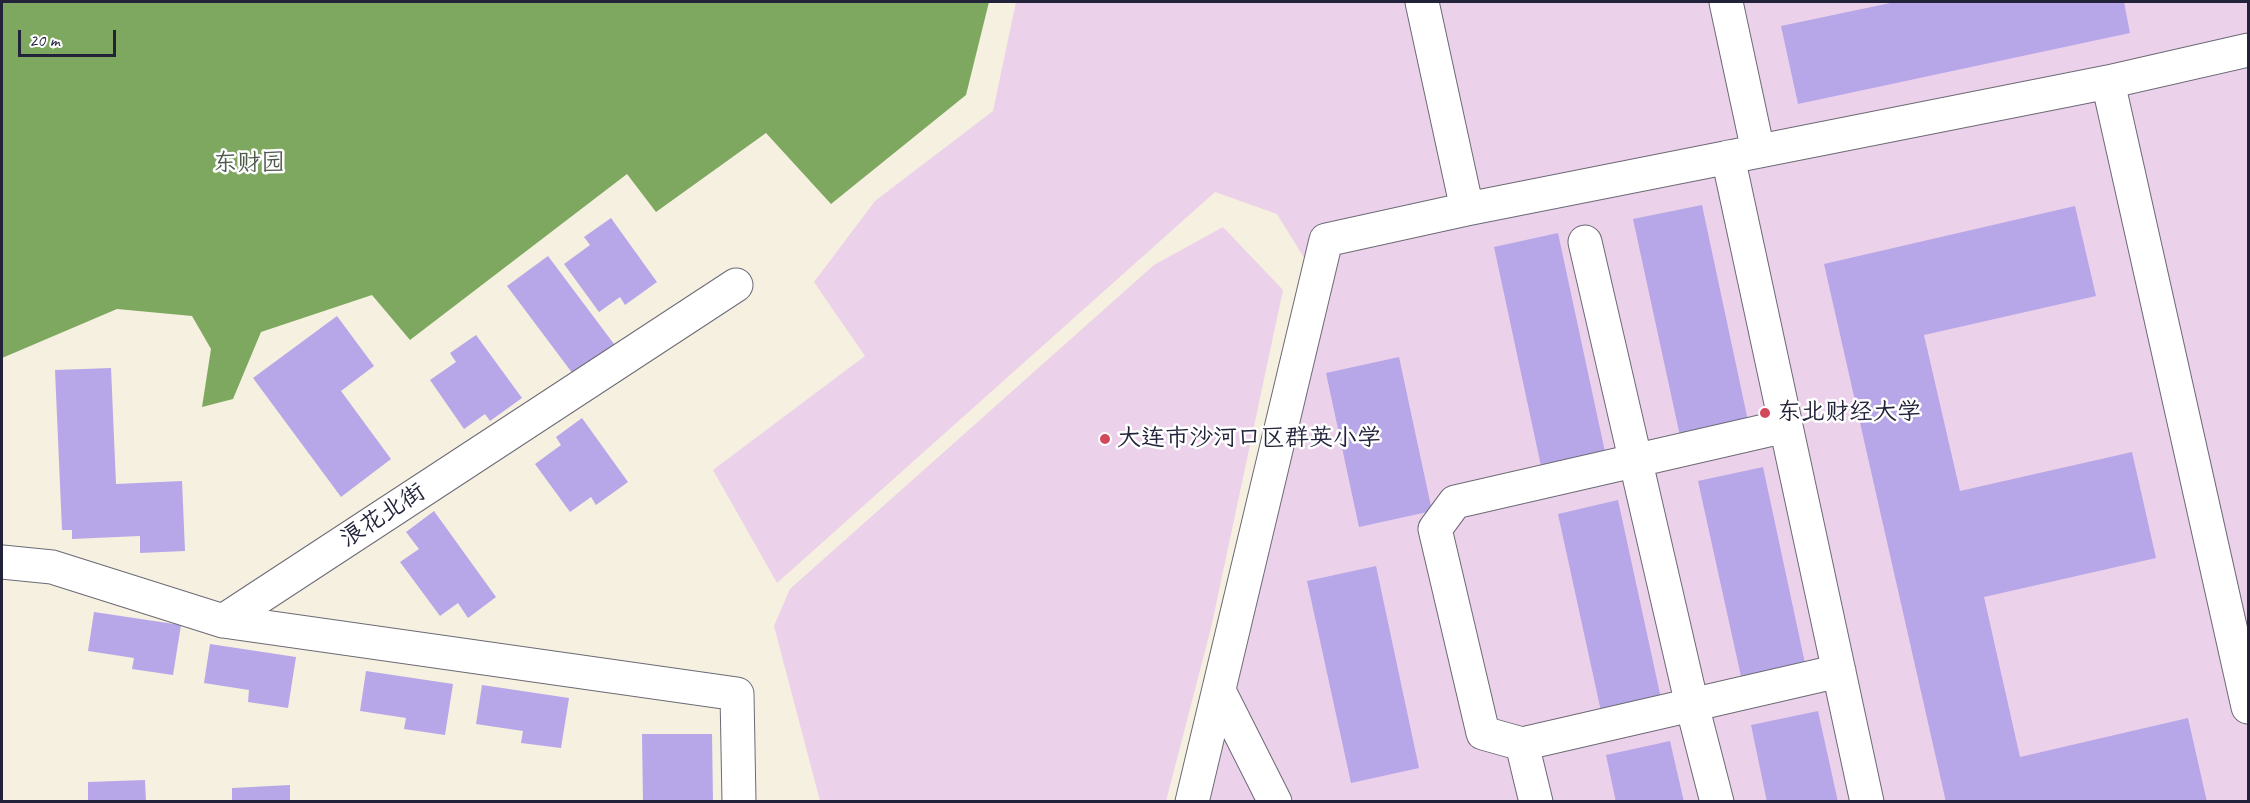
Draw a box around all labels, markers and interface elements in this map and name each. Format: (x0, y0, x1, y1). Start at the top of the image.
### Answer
scale bar (21, 18, 118, 56)
text: 20 m (29, 29, 60, 51)
park label: 东财园 (213, 150, 285, 178)
place label: 东北财经大学 (1777, 399, 1921, 427)
marker: 东北财经大学 (1758, 406, 1772, 420)
place label: 大连市沙河口区群英小学 (1117, 425, 1381, 453)
marker: 大连市沙河口区群英小学 (1098, 432, 1112, 446)
street label: 浪花北街 (335, 478, 431, 554)

